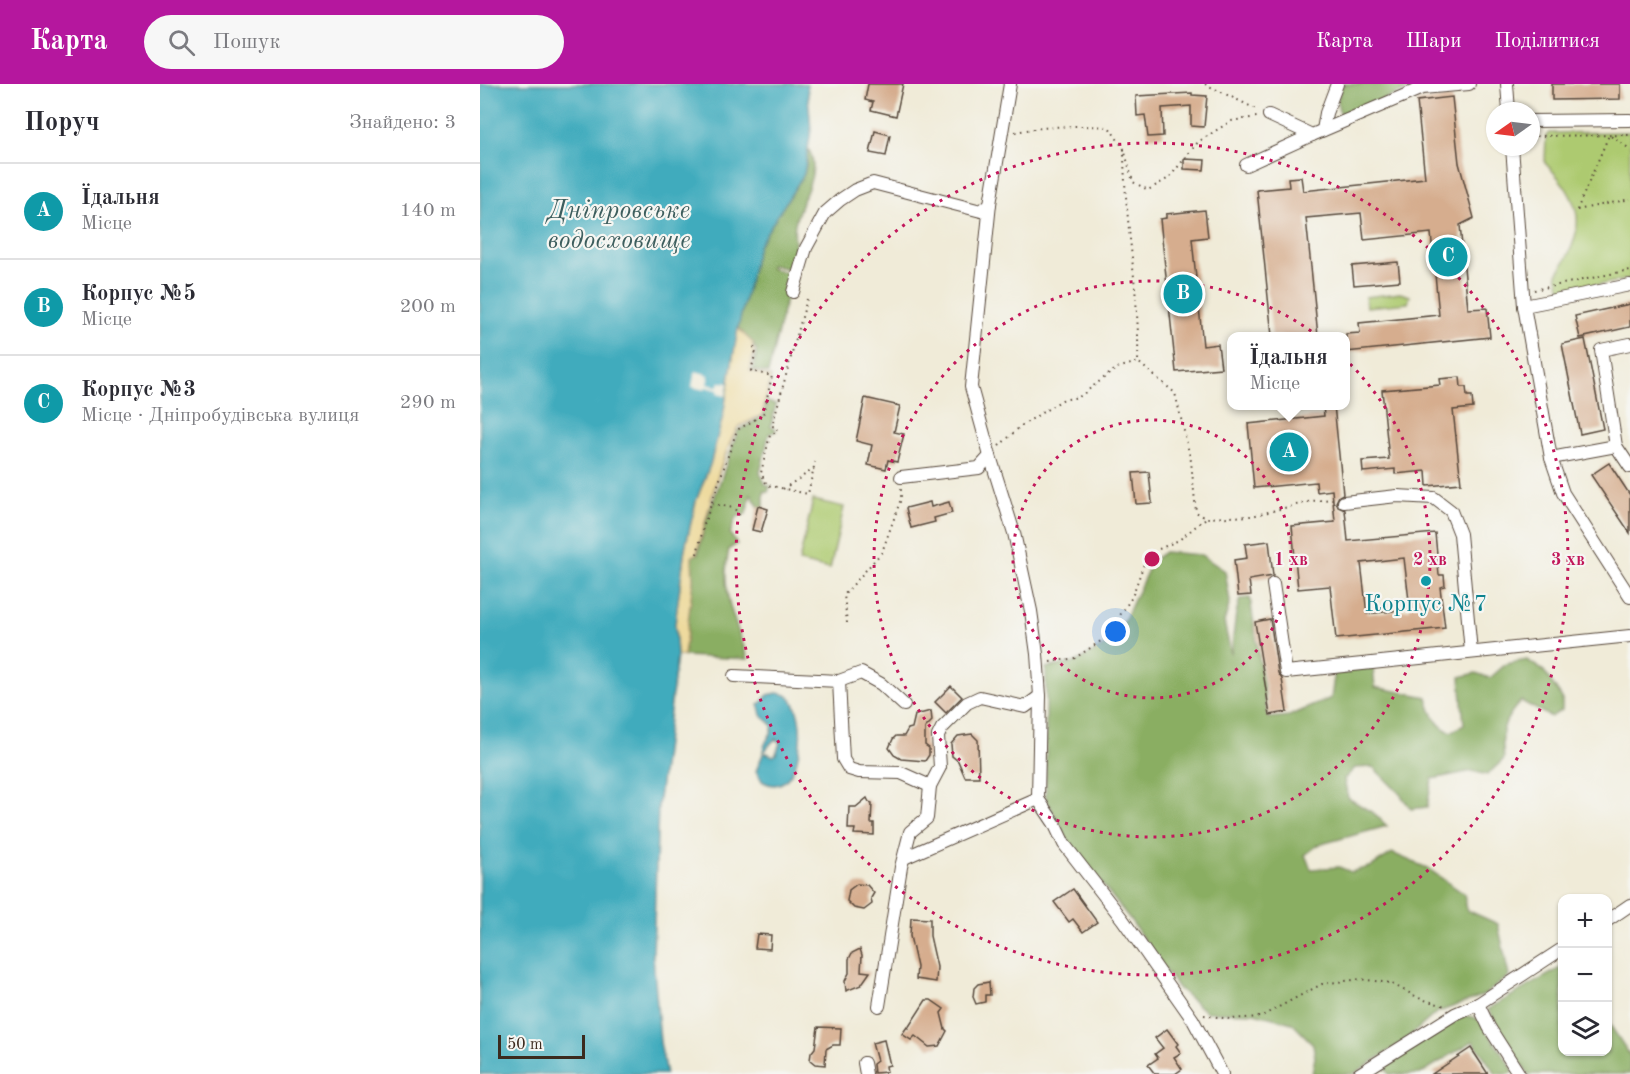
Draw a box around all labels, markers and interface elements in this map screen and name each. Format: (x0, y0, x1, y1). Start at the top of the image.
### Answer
search box (144, 15, 564, 69)
icon: search (165, 26, 198, 59)
text: Карта (30, 28, 108, 56)
text: Пошук (213, 31, 281, 53)
text: Карта (1316, 31, 1373, 52)
text: Шари (1406, 31, 1461, 52)
text: Поділитися (1494, 31, 1600, 52)
north arrow (1486, 102, 1540, 156)
text: Поруч (24, 110, 100, 136)
text: Знайдено: 3 (349, 113, 456, 133)
text: Їдальня (81, 187, 160, 209)
water label: Дніпровське водосховище (545, 198, 691, 254)
text: A (36, 201, 51, 221)
text: 140 m (400, 201, 456, 221)
text: Місце (81, 214, 132, 234)
pin: C (1428, 234, 1468, 279)
pin: B (1164, 272, 1202, 316)
text: Корпус №5 (81, 283, 196, 305)
text: B (36, 297, 51, 317)
text: 200 m (400, 297, 456, 317)
text: Місце (81, 310, 132, 330)
popup (1227, 332, 1350, 410)
text: Їдальня (1249, 347, 1328, 369)
text: Місце (1249, 374, 1300, 394)
text: Корпус №3 (81, 379, 196, 401)
text: C (37, 393, 50, 413)
text: 290 m (400, 393, 456, 413)
text: Місце · Дніпробудівська вулиця (81, 406, 359, 426)
pin: A (1270, 430, 1308, 475)
centre of rings (1142, 549, 1162, 569)
text: 1 хв (1274, 551, 1308, 569)
text: 2 хв (1413, 551, 1447, 569)
text: 3 хв (1551, 551, 1585, 569)
marker: Корпус №7 (1419, 574, 1433, 588)
place label: Корпус №7 (1364, 593, 1488, 617)
your location (1101, 617, 1130, 646)
map controls (1558, 894, 1612, 1056)
button: + (1558, 894, 1612, 948)
button: − (1558, 948, 1612, 1002)
button: layers (1558, 1002, 1612, 1056)
scale bar (498, 1032, 585, 1060)
text: 50 m (507, 1037, 543, 1053)

